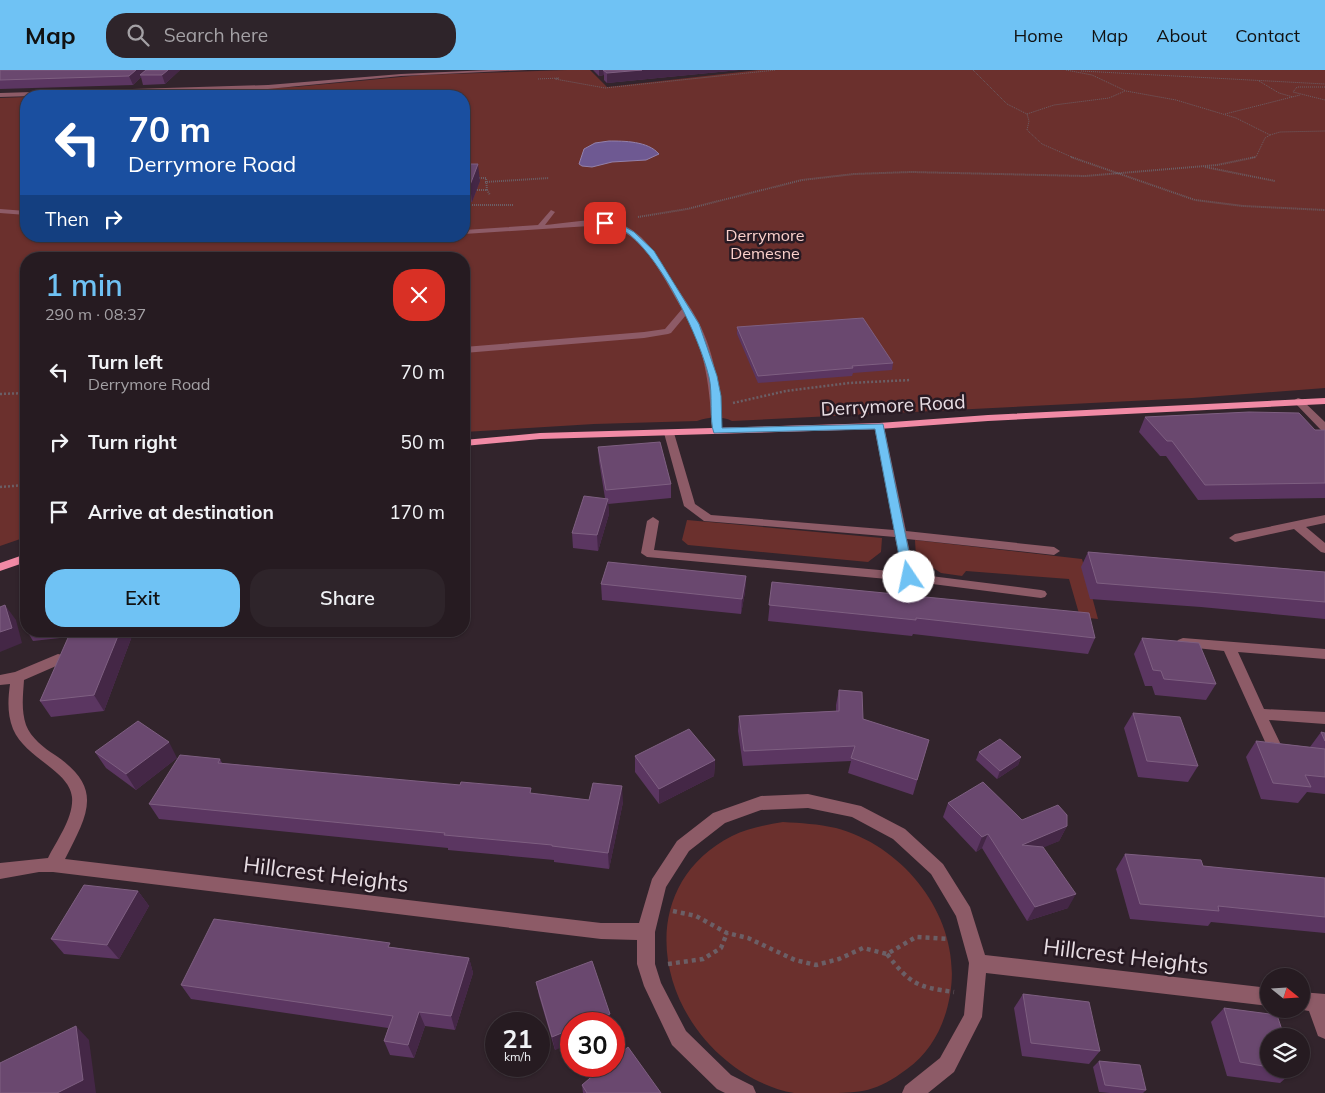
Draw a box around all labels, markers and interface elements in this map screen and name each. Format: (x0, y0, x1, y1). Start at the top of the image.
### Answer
search box (106, 13, 456, 58)
text: Map (25, 20, 76, 50)
icon: search (124, 21, 152, 49)
text: Search here (164, 23, 268, 47)
text: Home (1013, 24, 1063, 47)
text: Map (1091, 24, 1128, 47)
text: About (1156, 24, 1207, 47)
text: Contact (1235, 24, 1300, 47)
text: 70 m (128, 107, 211, 151)
icon: left (45, 110, 110, 175)
text: Derrymore Road (128, 150, 296, 178)
pin (584, 202, 626, 244)
icon: right (99, 205, 127, 233)
text: Then (45, 207, 89, 231)
icon: arrive (591, 209, 619, 237)
park label: Derrymore Demesne (726, 225, 804, 263)
text: 1 min (45, 266, 123, 304)
button: close (393, 269, 445, 321)
text: 290 m · 08:37 (45, 304, 146, 324)
text: Turn left (88, 350, 163, 374)
icon: left (45, 358, 73, 386)
text: 70 m (401, 360, 445, 384)
text: Derrymore Road (88, 374, 210, 394)
street label: Derrymore Road (820, 389, 966, 421)
icon: right (45, 428, 73, 456)
text: Turn right (88, 430, 177, 454)
text: 50 m (401, 430, 445, 454)
icon: arrive (45, 498, 73, 526)
text: Arrive at destination (88, 500, 274, 524)
text: 170 m (389, 500, 445, 524)
position arrow (882, 550, 934, 602)
button: Exit (45, 569, 240, 627)
button: Share (250, 569, 445, 627)
street label: Hillcrest Heights (242, 850, 410, 898)
street label: Hillcrest Heights (1042, 932, 1210, 980)
north arrow (1260, 968, 1310, 1018)
map controls (1260, 968, 1310, 1078)
speed limit sign: 30 (560, 1012, 625, 1077)
text: 21 (502, 1023, 533, 1054)
button: layers (1260, 1028, 1310, 1078)
text: km/h (504, 1049, 531, 1064)

